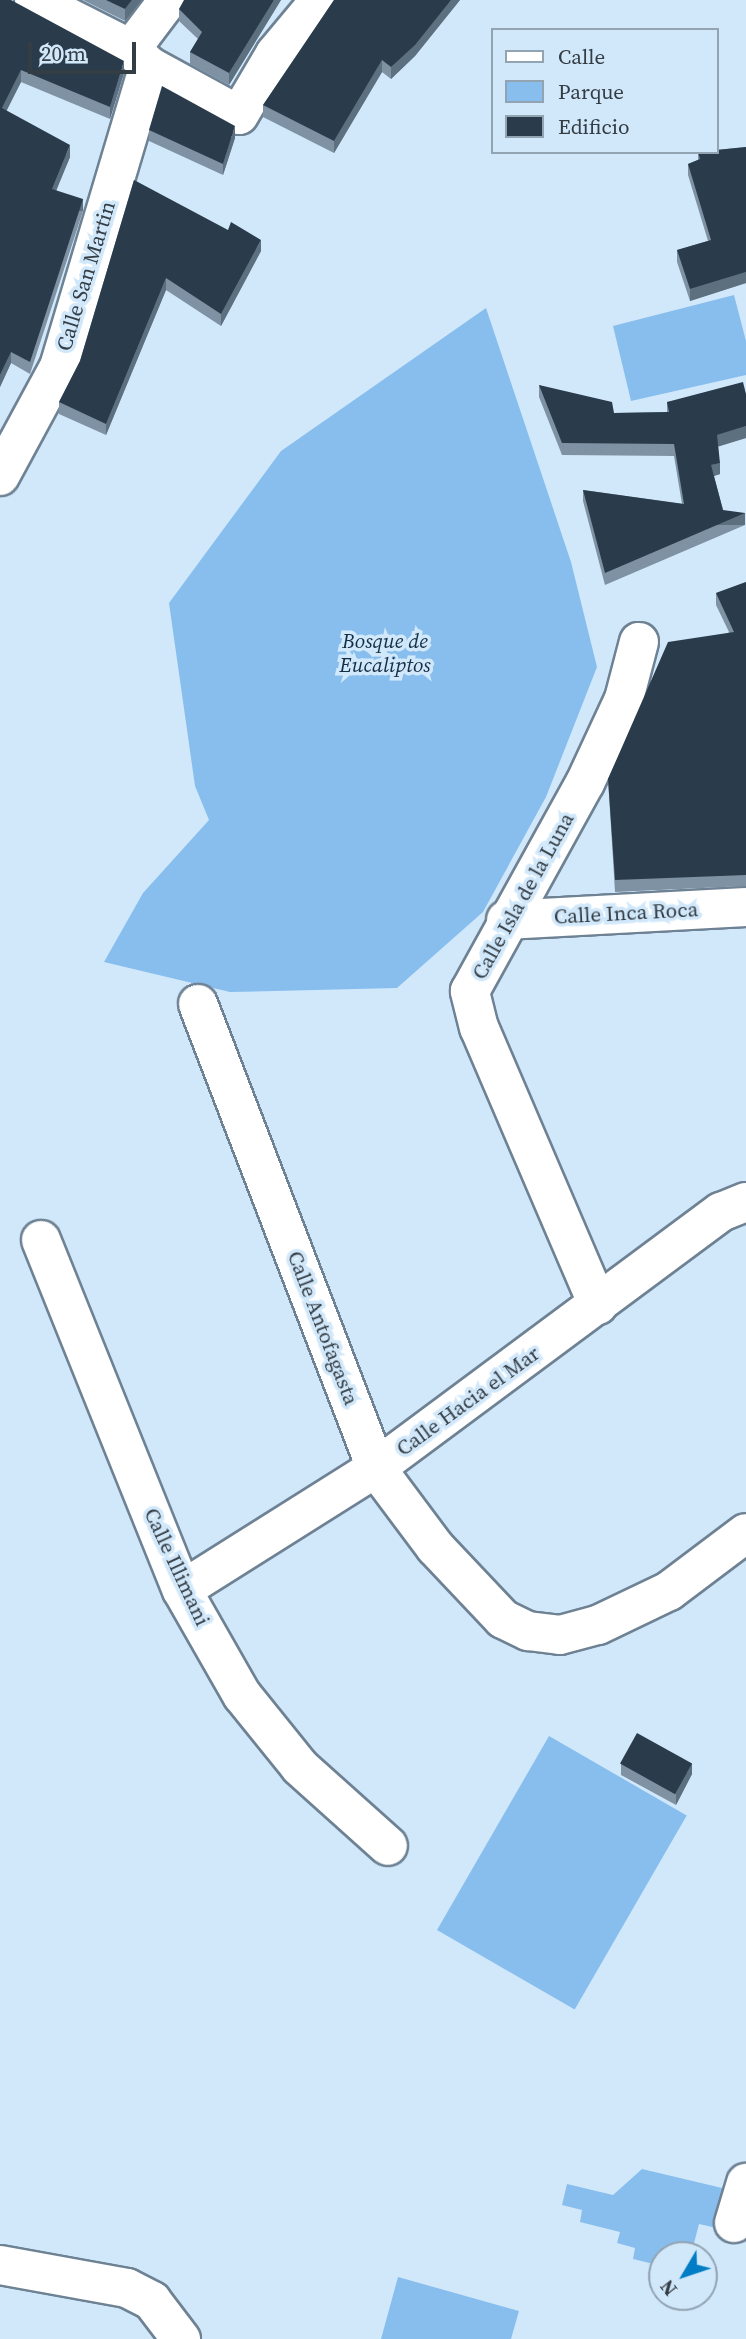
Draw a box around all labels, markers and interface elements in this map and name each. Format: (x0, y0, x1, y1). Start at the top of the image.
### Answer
scale bar (32, 28, 140, 72)
legend (490, 28, 718, 154)
text: 20 m (41, 39, 86, 68)
text: Calle (558, 42, 605, 71)
text: Parque (558, 77, 624, 106)
text: Edificio (558, 112, 630, 141)
street label: Calle San Martin (51, 198, 121, 354)
park label: Bosque de Eucaliptos (339, 628, 431, 678)
street label: Calle Isla de la Luna (467, 808, 579, 984)
street label: Calle Inca Roca (553, 897, 699, 929)
street label: Calle Antofagasta (282, 1248, 364, 1408)
street label: Calle Hacia el Mar (392, 1341, 544, 1461)
street label: Calle Illimani (139, 1504, 215, 1630)
north arrow (648, 2241, 718, 2311)
text: N (654, 2274, 683, 2302)

